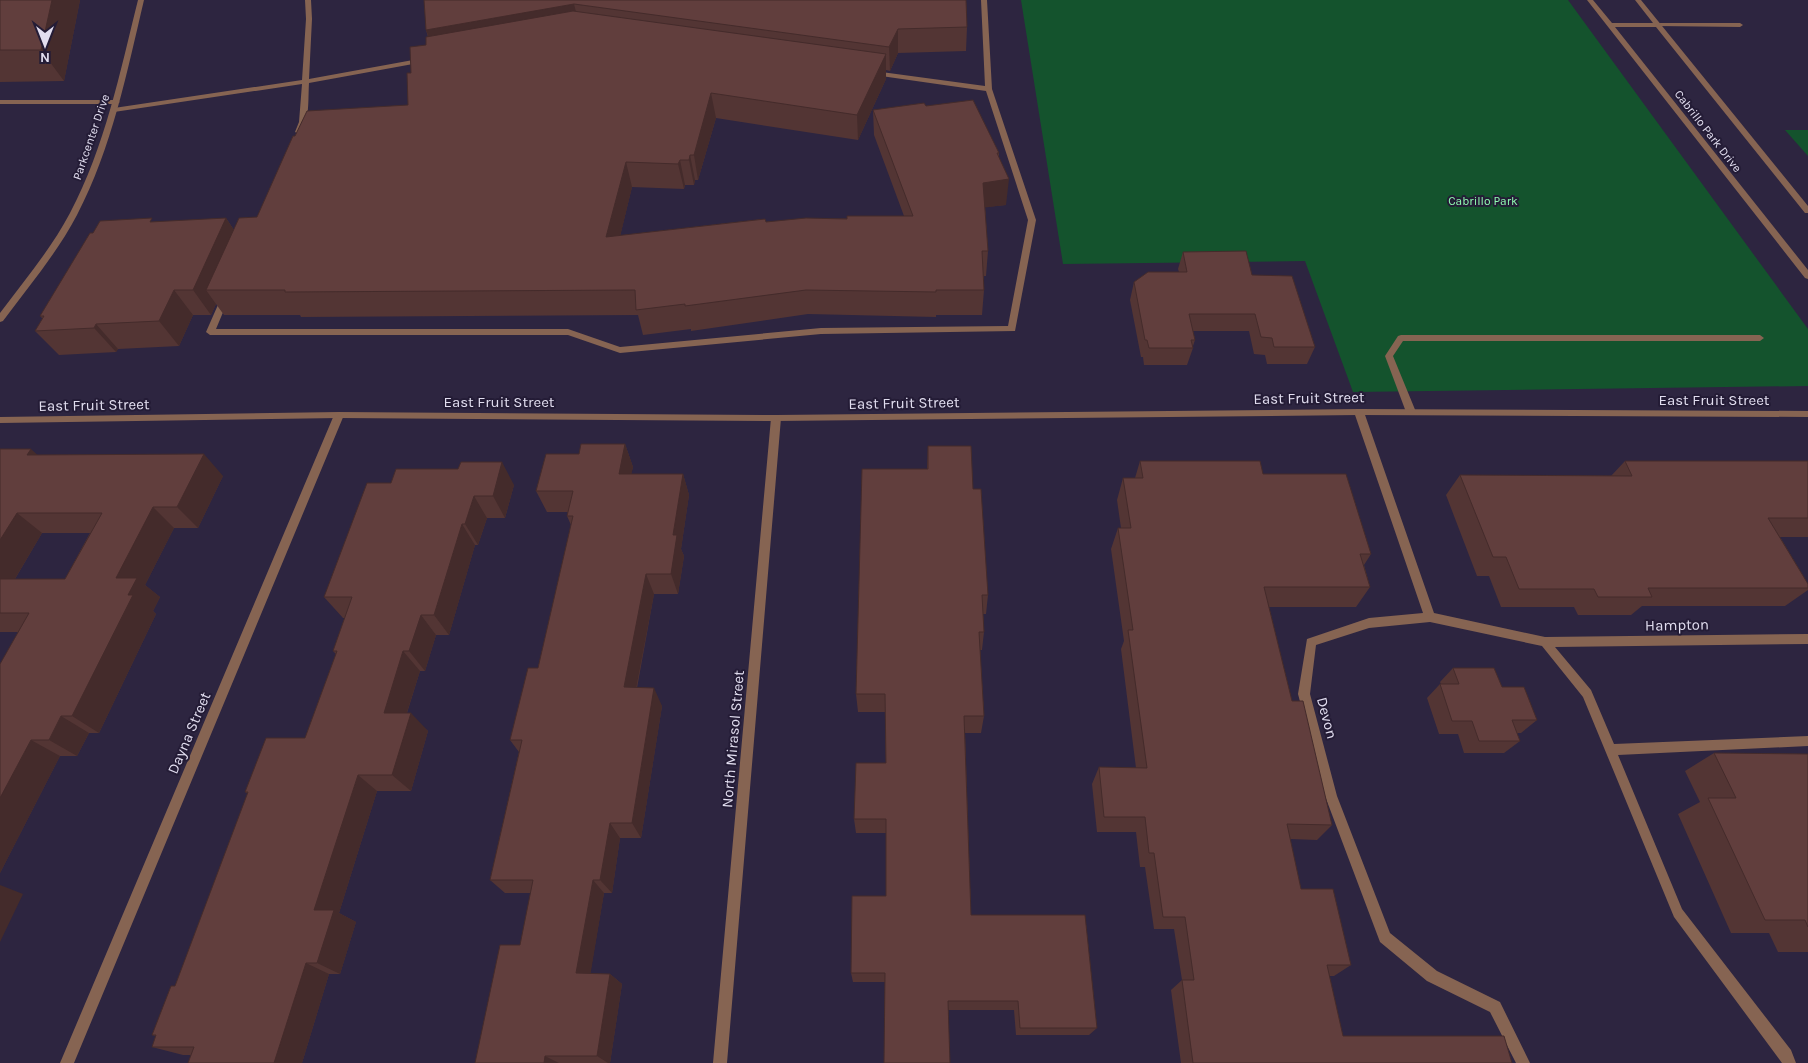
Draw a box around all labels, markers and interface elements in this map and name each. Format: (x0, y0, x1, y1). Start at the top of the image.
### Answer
north arrow (20, 20, 70, 70)
text: N (40, 49, 50, 66)
street label: Cabrillo Park Drive (1672, 87, 1744, 175)
street label: Parkcenter Drive (70, 92, 112, 182)
park label: Cabrillo Park (1448, 194, 1518, 208)
street label: East Fruit Street (1253, 388, 1365, 408)
street label: East Fruit Street (1659, 391, 1770, 409)
street label: East Fruit Street (444, 393, 555, 411)
street label: East Fruit Street (848, 393, 960, 413)
street label: East Fruit Street (38, 395, 150, 415)
street label: Hampton (1645, 615, 1709, 635)
street label: North Mirasol Street (718, 669, 748, 809)
street label: Dayna Street (164, 689, 214, 777)
street label: Devon (1313, 695, 1341, 741)

